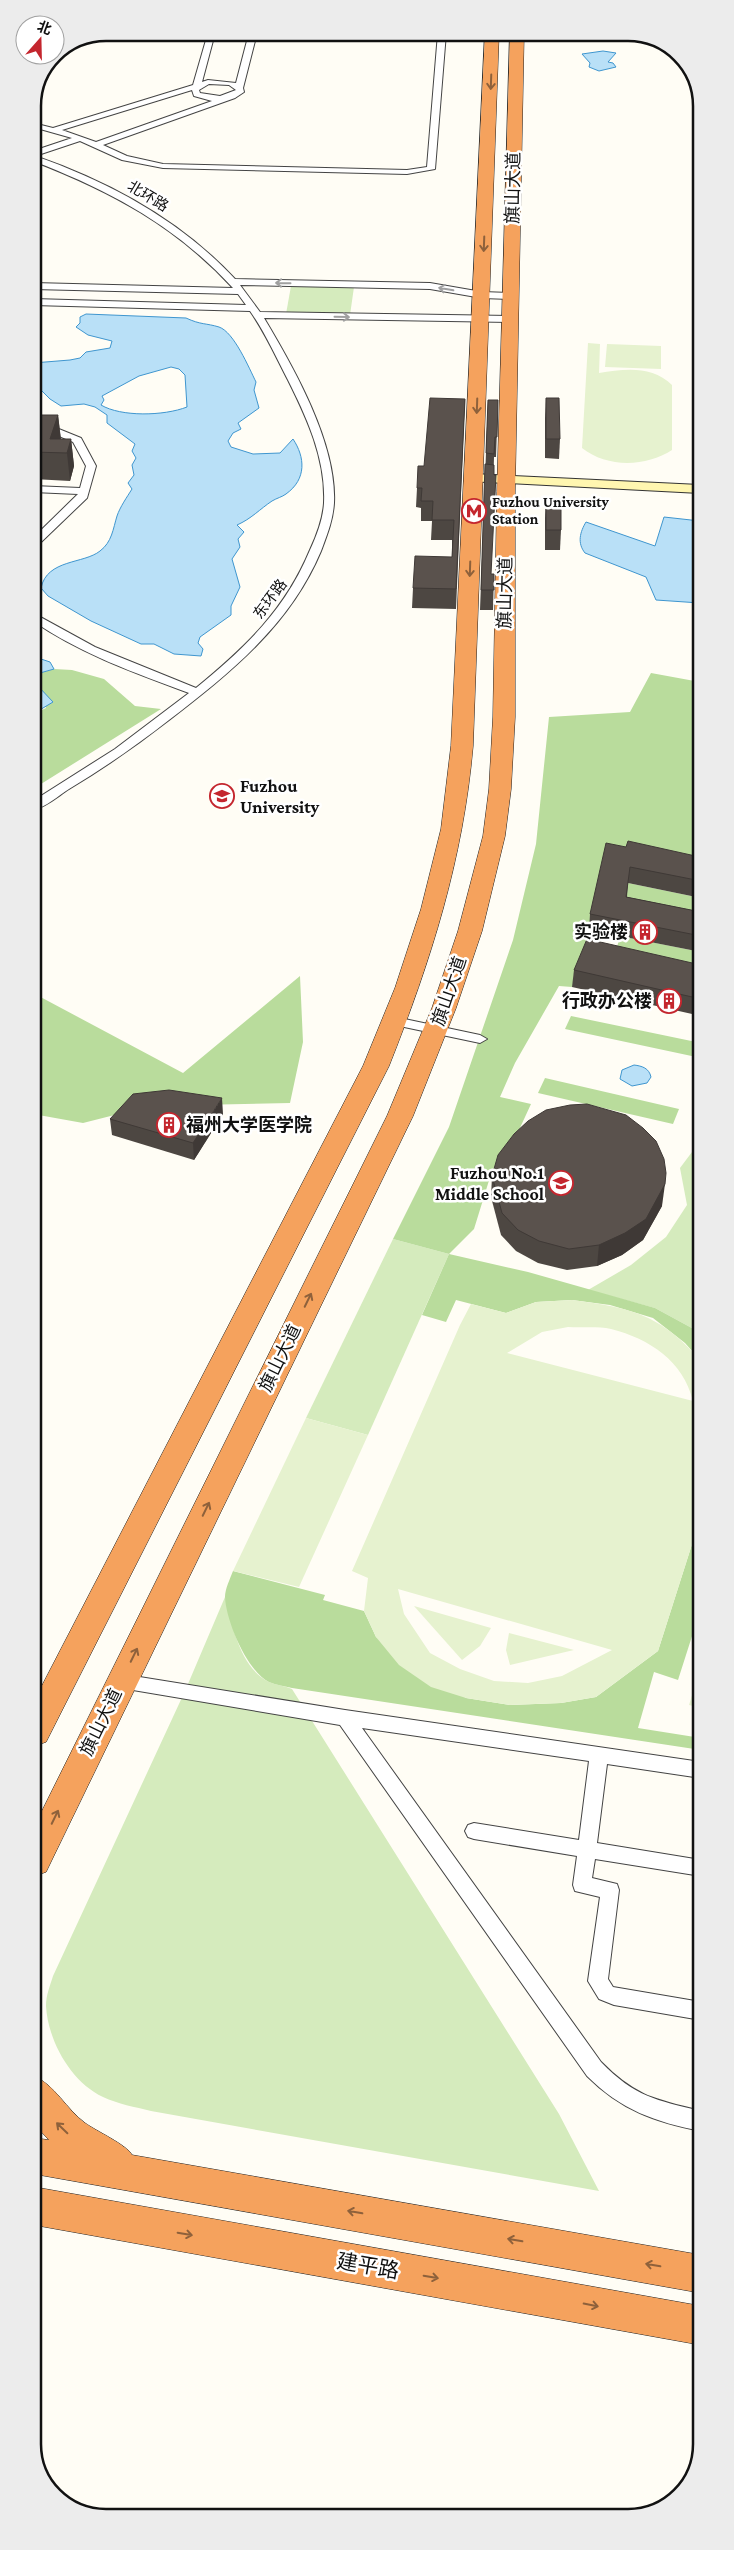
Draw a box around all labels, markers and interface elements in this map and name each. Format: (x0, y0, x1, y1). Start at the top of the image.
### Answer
north arrow (15, 15, 65, 65)
text: 北 (35, 18, 54, 38)
one-way arrow (486, 73, 495, 89)
street label: 旗山大道 (502, 152, 524, 224)
street label: 北环路 (125, 177, 172, 214)
one-way arrow (479, 236, 488, 252)
one-way arrow (276, 278, 292, 288)
one-way arrow (438, 283, 454, 293)
one-way arrow (334, 312, 350, 321)
one-way arrow (472, 398, 481, 414)
place label: Fuzhou University Station (492, 494, 610, 527)
metro station icon: Fuzhou University Station (461, 498, 487, 524)
street label: 旗山大道 (494, 557, 516, 629)
one-way arrow (465, 560, 475, 576)
street label: 东环路 (250, 576, 290, 622)
place label: Fuzhou University (240, 776, 320, 817)
school or university icon: Fuzhou University (209, 783, 235, 809)
building icon: 实验楼 (632, 919, 658, 945)
place label: 实验楼 (574, 922, 628, 942)
street label: 旗山大道 (428, 954, 470, 1028)
building icon: 行政办公楼 (656, 988, 682, 1014)
place label: 行政办公楼 (562, 990, 652, 1011)
building icon: 福州大学医学院 (156, 1112, 182, 1138)
place label: 福州大学医学院 (186, 1115, 312, 1135)
place label: Fuzhou No.1 Middle School (435, 1163, 544, 1204)
school or university icon: Fuzhou No.1 Middle School (548, 1170, 574, 1196)
one-way arrow (303, 1293, 313, 1308)
street label: 旗山大道 (255, 1321, 305, 1395)
one-way arrow (201, 1502, 211, 1517)
one-way arrow (130, 1648, 139, 1663)
street label: 旗山大道 (76, 1685, 126, 1759)
one-way arrow (51, 1810, 60, 1825)
one-way arrow (55, 2122, 68, 2134)
one-way arrow (347, 2207, 363, 2217)
one-way arrow (177, 2230, 193, 2240)
one-way arrow (507, 2235, 523, 2245)
street label: 建平路 (335, 2249, 401, 2283)
one-way arrow (646, 2260, 662, 2270)
one-way arrow (423, 2273, 439, 2283)
one-way arrow (583, 2301, 599, 2311)

